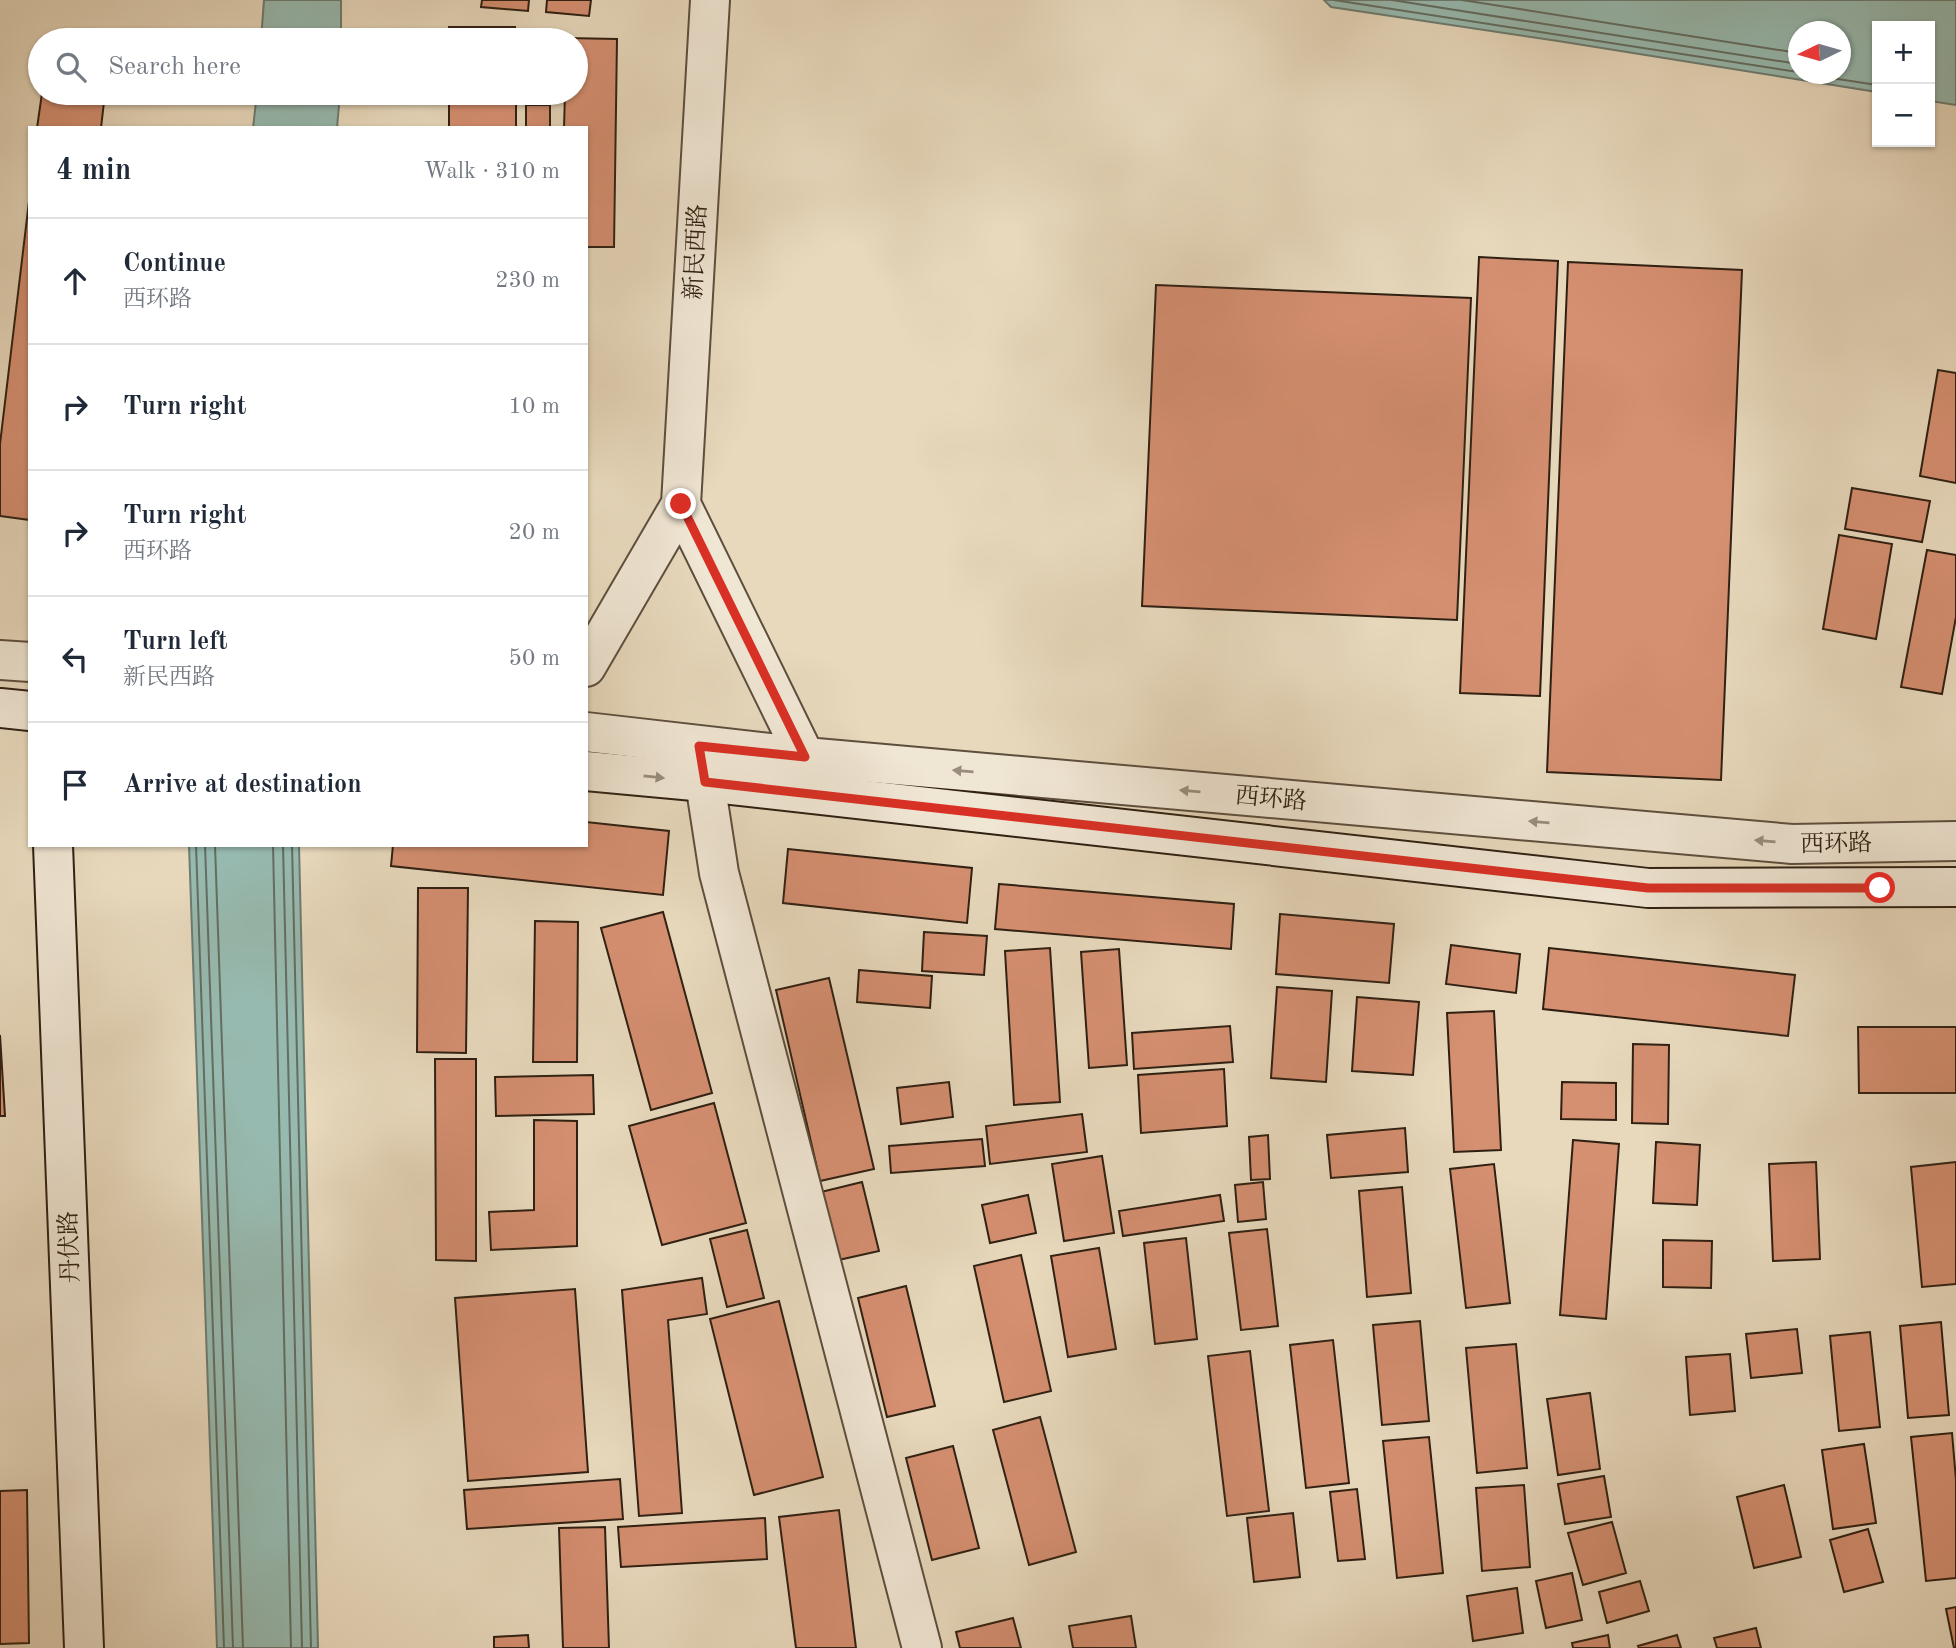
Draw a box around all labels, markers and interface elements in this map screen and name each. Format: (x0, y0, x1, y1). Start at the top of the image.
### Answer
north arrow (1788, 21, 1851, 84)
map controls (1872, 21, 1935, 147)
button: + (1872, 21, 1935, 84)
search box (28, 28, 588, 105)
icon: search (52, 48, 90, 86)
text: Search here (108, 54, 241, 80)
button: − (1872, 84, 1935, 147)
text: 4 min (56, 156, 131, 186)
text: Walk · 310 m (424, 160, 560, 183)
street label: 新民西路 (680, 203, 711, 301)
text: Continue (123, 251, 226, 277)
icon: ahead (56, 262, 94, 300)
text: 230 m (495, 269, 560, 292)
text: 西环路 (123, 288, 192, 311)
icon: right (56, 388, 94, 426)
text: Turn right (123, 394, 246, 420)
text: 10 m (509, 395, 560, 418)
route end (665, 488, 696, 519)
text: Turn right (123, 503, 246, 529)
icon: right (56, 514, 94, 552)
text: 20 m (509, 521, 560, 544)
text: 西环路 (123, 540, 192, 563)
text: Turn left (123, 629, 228, 655)
icon: left (56, 640, 94, 678)
text: 50 m (509, 647, 560, 670)
text: 新民西路 (123, 666, 215, 689)
one-way arrow (952, 765, 974, 776)
icon: arrive (56, 766, 94, 804)
text: Arrive at destination (123, 772, 362, 798)
one-way arrow (643, 772, 665, 783)
street label: 西环路 (1234, 782, 1308, 815)
one-way arrow (1179, 785, 1201, 796)
one-way arrow (1528, 816, 1550, 827)
street label: 西环路 (1800, 829, 1872, 858)
one-way arrow (1754, 836, 1776, 847)
route start (1864, 872, 1895, 903)
street label: 丹伏路 (55, 1211, 84, 1283)

